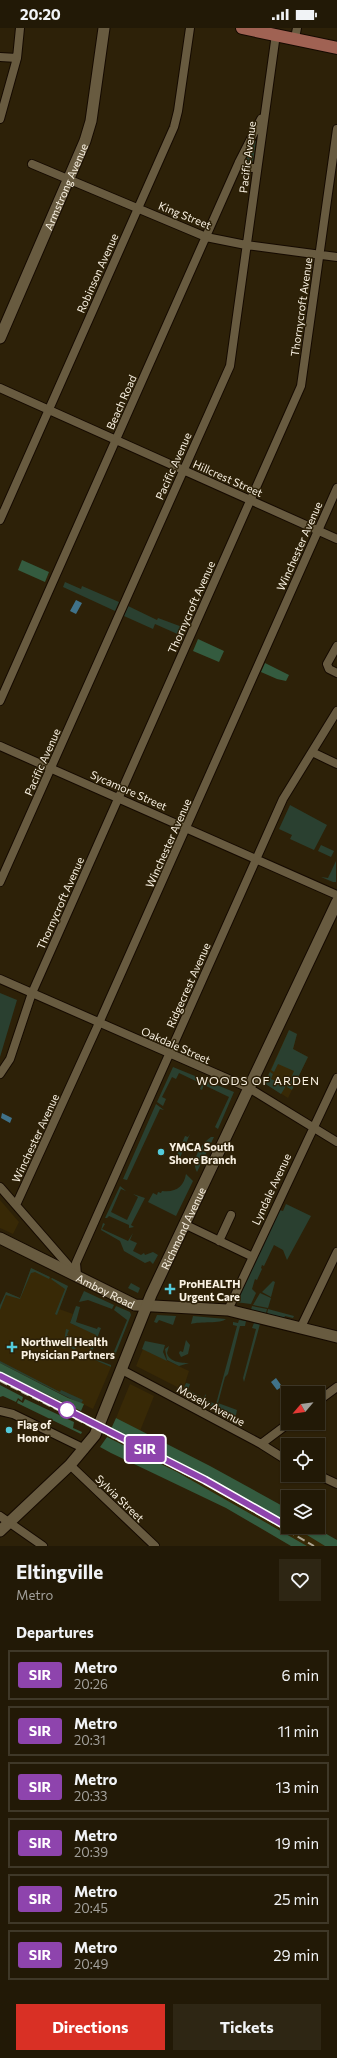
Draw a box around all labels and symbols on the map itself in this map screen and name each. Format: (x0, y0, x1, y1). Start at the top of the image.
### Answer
street label: Pacific Avenue (236, 120, 258, 194)
street label: Armstrong Avenue (41, 141, 90, 232)
street label: King Street (157, 199, 214, 232)
street label: Robinson Avenue (74, 231, 120, 315)
street label: Thornycroft Avenue (288, 257, 314, 357)
street label: Beach Road (103, 373, 139, 431)
street label: Pacific Avenue (152, 430, 194, 502)
street label: Hillcrest Street (191, 457, 265, 499)
street label: Winchester Avenue (273, 499, 325, 593)
street label: Thornycroft Avenue (165, 559, 217, 655)
street label: Pacific Avenue (21, 726, 63, 798)
street label: Sycamore Street (89, 767, 170, 813)
street label: Winchester Avenue (142, 796, 194, 890)
street label: Thornycroft Avenue (34, 855, 86, 951)
street label: Ridgecrest Avenue (163, 940, 213, 1030)
street label: Oakdale Street (139, 1024, 213, 1066)
district label: WOODS OF ARDEN (196, 1073, 320, 1087)
street label: Winchester Avenue (9, 1091, 61, 1184)
place label: YMCA South Shore Branch (169, 1140, 236, 1166)
marker: YMCA South Shore Branch (156, 1147, 166, 1157)
street label: Lyndale Avenue (249, 1151, 293, 1227)
street label: Richmond Avenue (158, 1185, 208, 1271)
street label: Amboy Road (74, 1270, 137, 1310)
place label: ProHEALTH Urgent Care (179, 1277, 241, 1303)
marker: ProHEALTH Urgent Care (164, 1283, 176, 1295)
place label: Northwell Health Physician Partners (21, 1335, 115, 1361)
marker: Northwell Health Physician Partners (6, 1341, 18, 1353)
street label: Mosely Avenue (175, 1382, 247, 1428)
north arrow (281, 1386, 325, 1430)
unlabelled marker (58, 1401, 76, 1419)
place label: Flag of Honor (17, 1418, 52, 1444)
marker: Flag of Honor (4, 1425, 14, 1435)
line badge: SIR (122, 1436, 168, 1462)
street label: Sylvia Street (93, 1472, 147, 1525)

